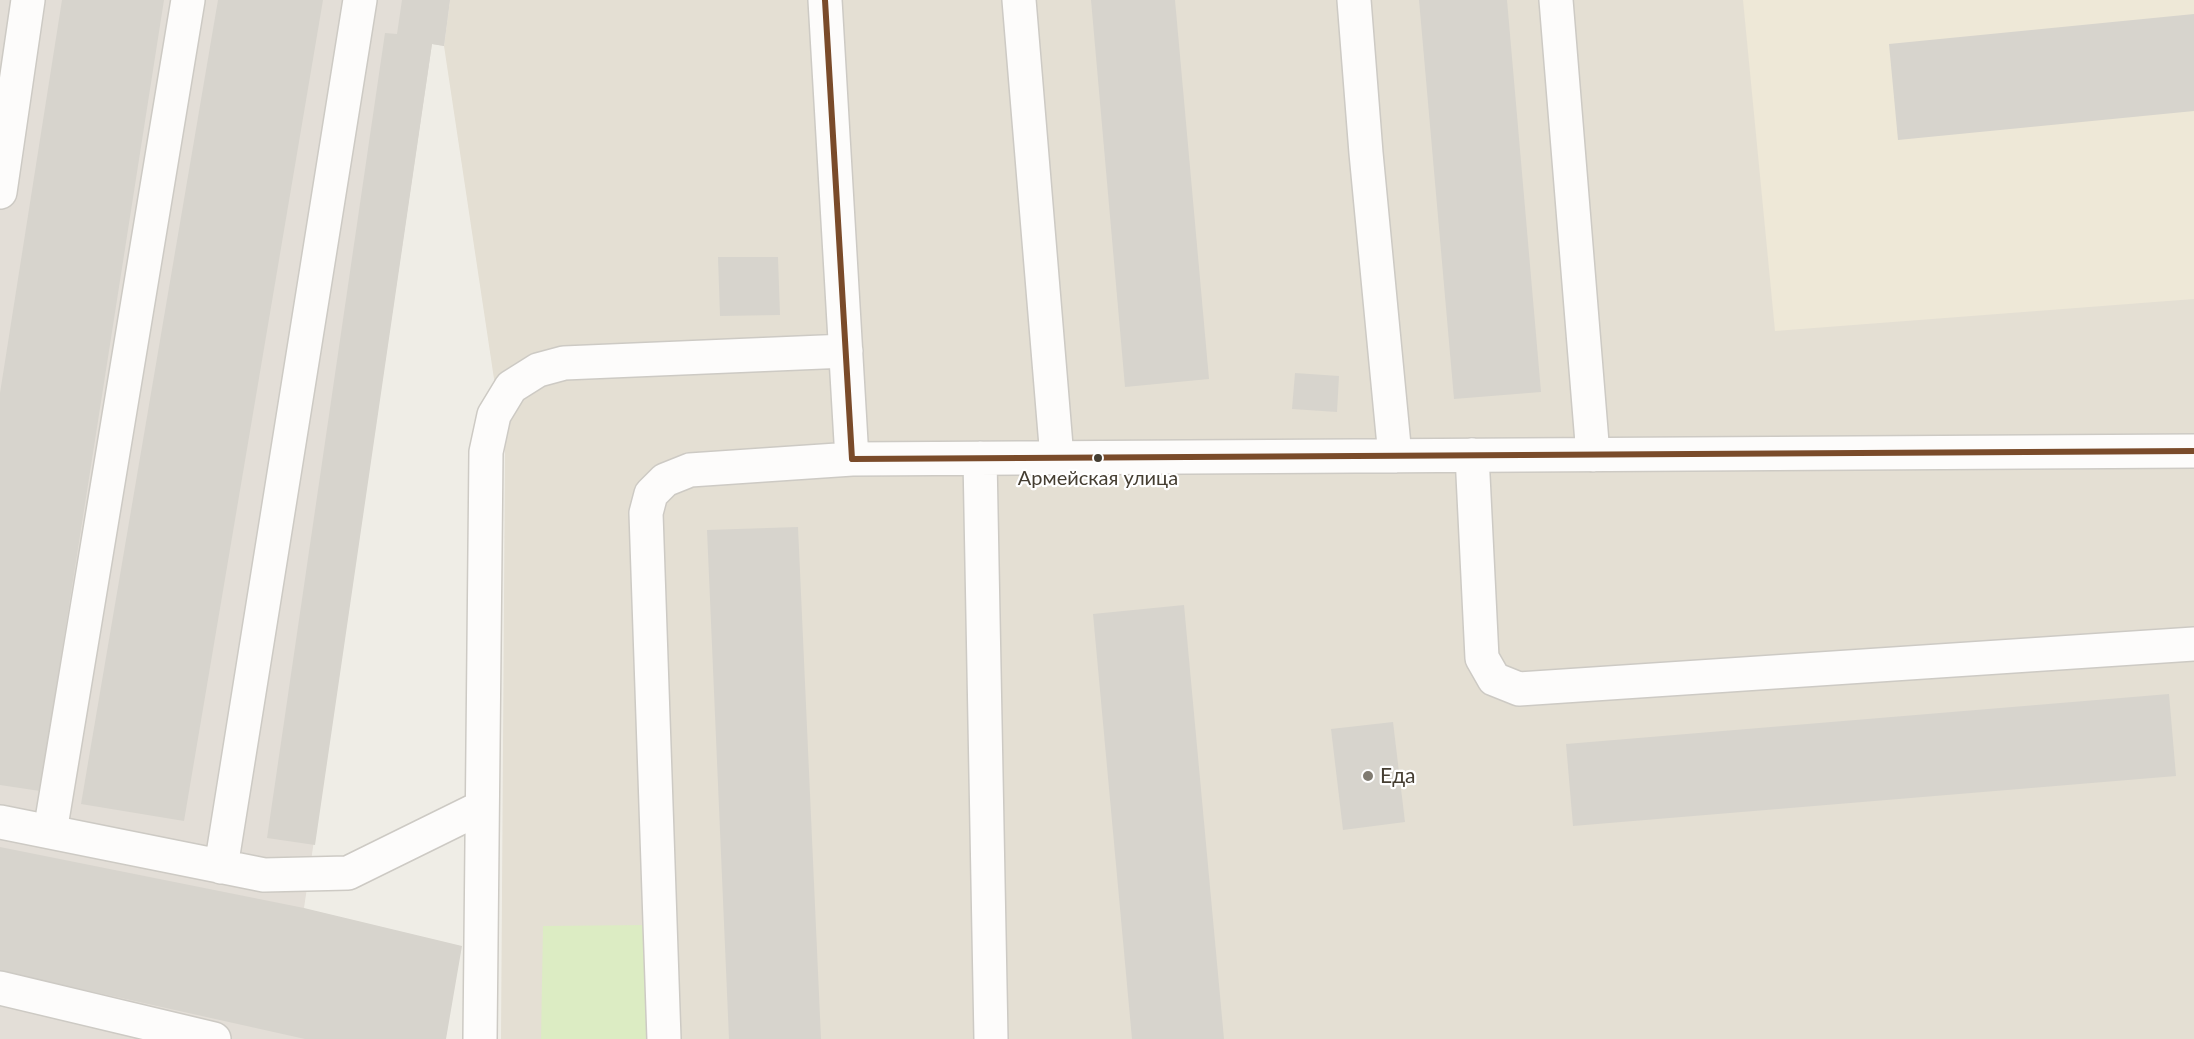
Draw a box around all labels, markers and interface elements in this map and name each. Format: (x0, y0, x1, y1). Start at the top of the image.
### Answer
marker: Армейская улица (1092, 452, 1104, 464)
place label: Армейская улица (1018, 467, 1178, 491)
place label: Еда (1380, 763, 1416, 789)
marker: Еда (1361, 769, 1375, 783)

